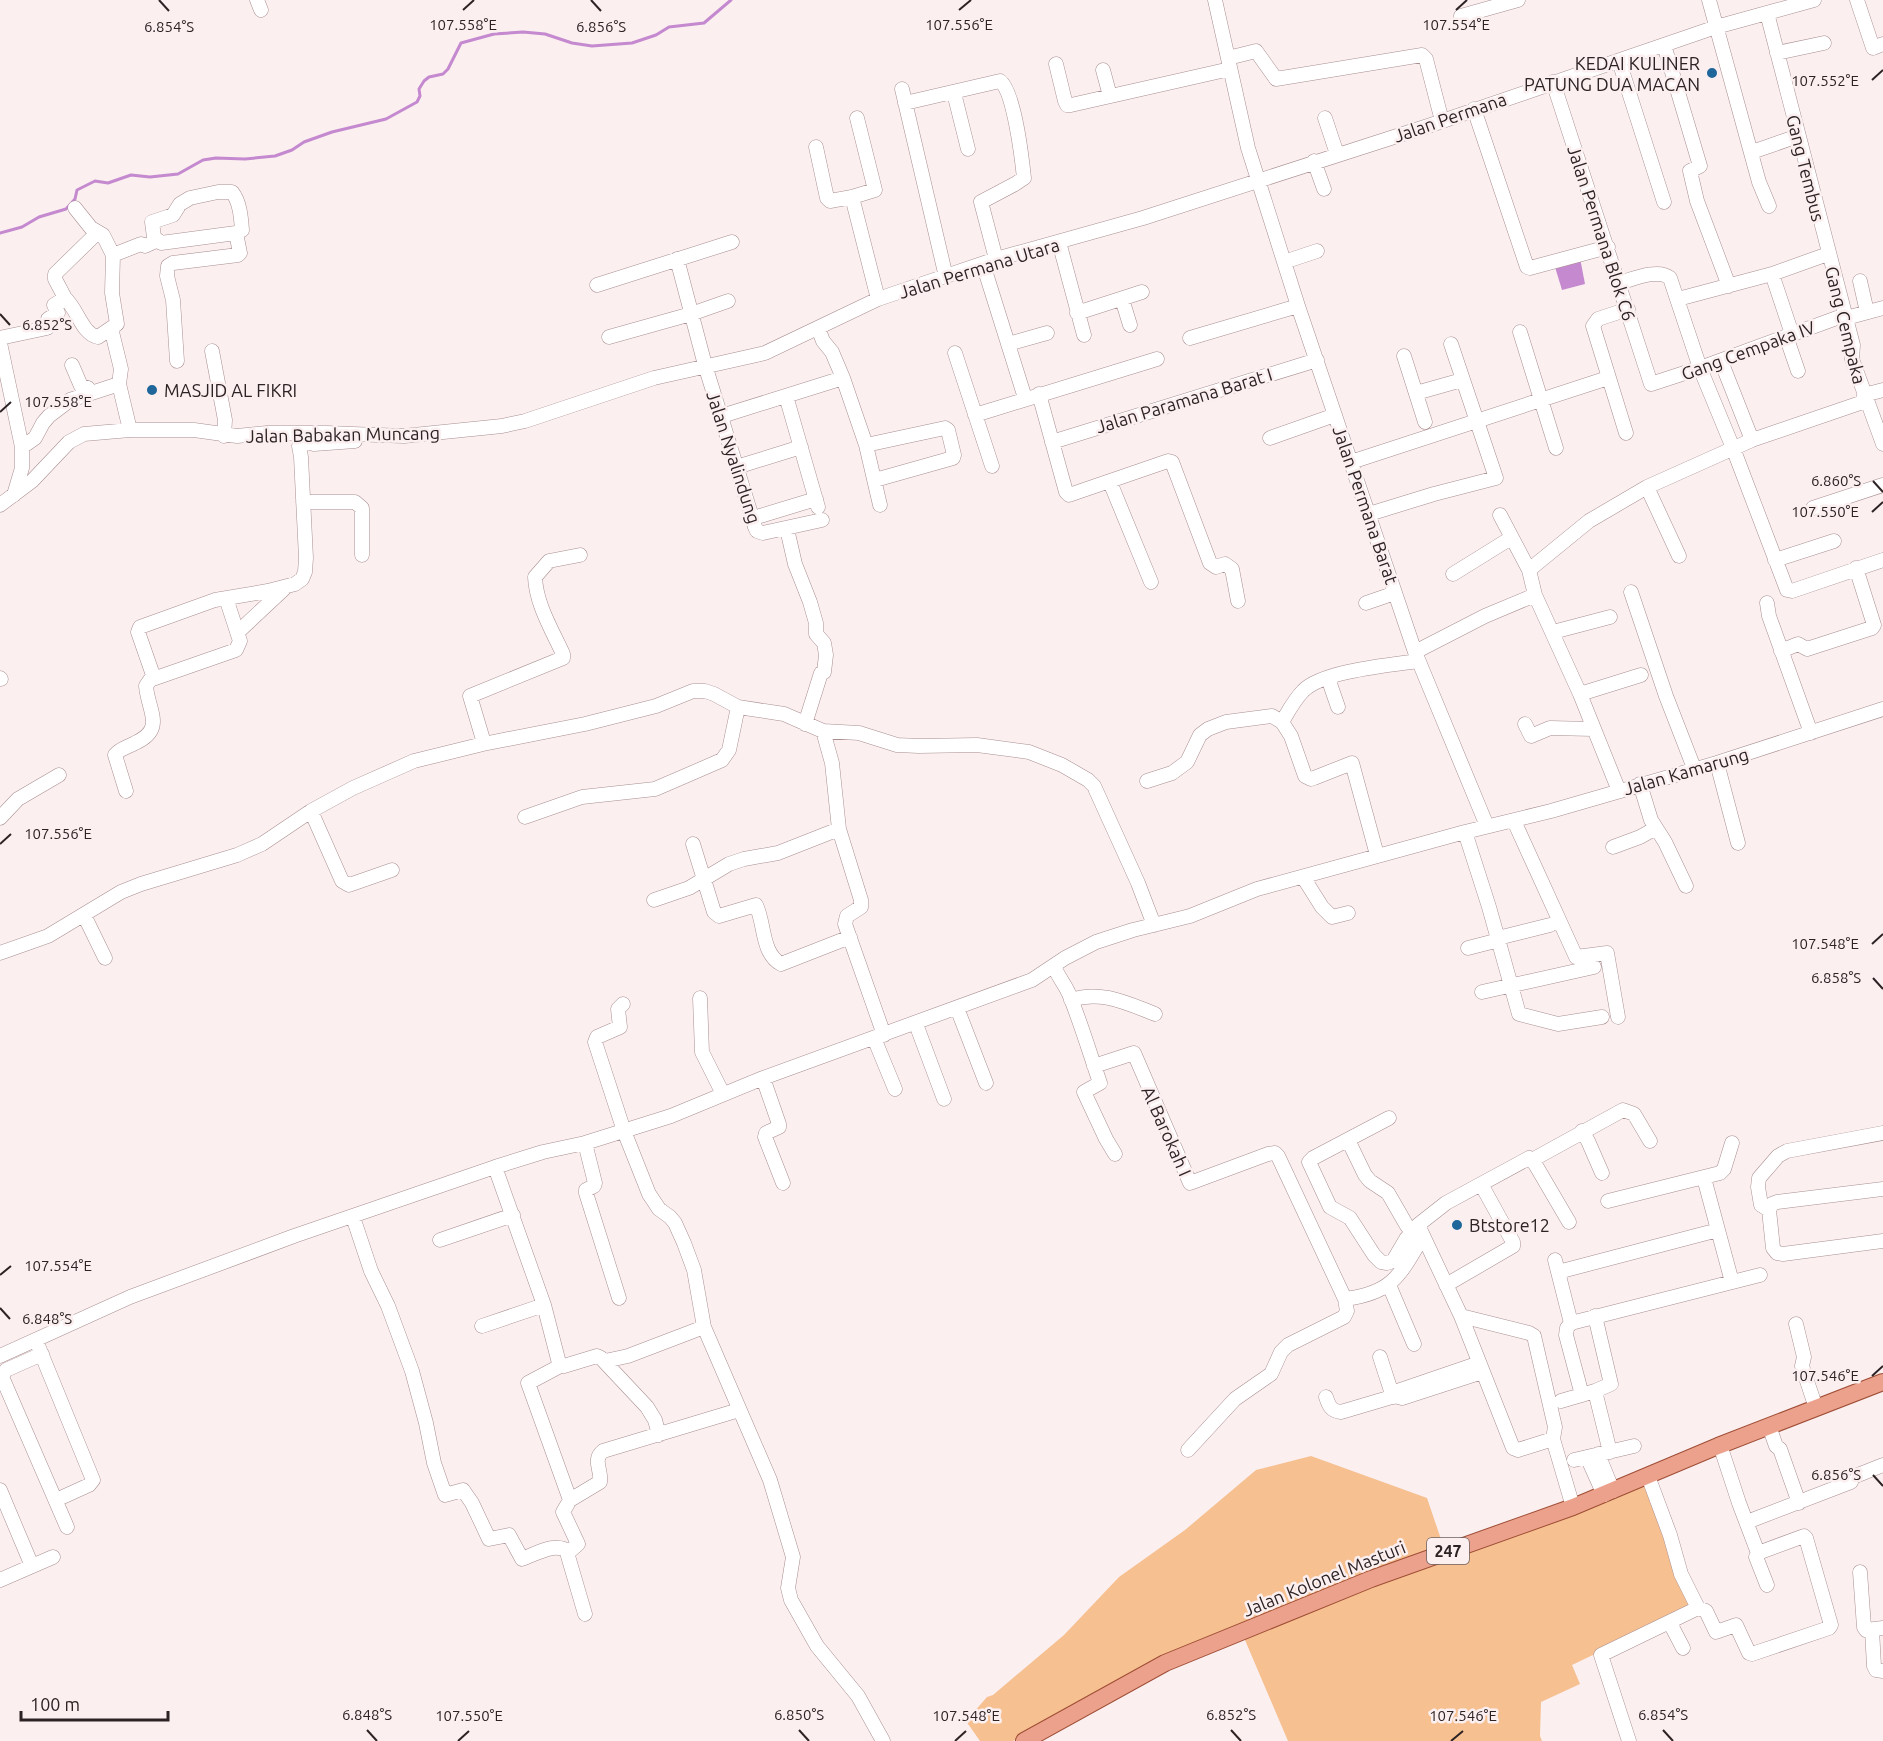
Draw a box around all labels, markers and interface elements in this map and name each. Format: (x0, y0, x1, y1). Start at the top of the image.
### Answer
text: 107.558°E (429, 16, 497, 33)
text: 107.556°E (925, 16, 993, 33)
text: 107.554°E (1422, 16, 1490, 33)
text: 6.854°S (144, 18, 194, 35)
text: 6.856°S (576, 18, 626, 35)
place label: KEDAI KULINER PATUNG DUA MACAN (1524, 53, 1700, 94)
marker: KEDAI KULINER PATUNG DUA MACAN (1705, 66, 1719, 80)
text: 107.552°E (1791, 72, 1859, 89)
street label: Jalan Permana (1391, 88, 1509, 146)
street label: Gang Tembus (1783, 113, 1829, 224)
street label: Jalan Permana Blok C6 (1564, 143, 1640, 323)
street label: Jalan Permana Utara (896, 234, 1062, 302)
street label: Gang Cempaka (1822, 264, 1870, 386)
text: 6.852°S (22, 316, 72, 333)
street label: Gang Cempaka IV (1678, 316, 1818, 383)
street label: Jalan Paramana Barat I (1093, 364, 1275, 436)
place label: MASJID AL FIKRI (164, 380, 297, 400)
marker: MASJID AL FIKRI (145, 383, 159, 397)
street label: Jalan Nyalindung (703, 388, 765, 526)
text: 107.558°E (24, 393, 92, 410)
street label: Jalan Babakan Muncang (246, 422, 440, 446)
street label: Jalan Permana Barat (1330, 423, 1402, 587)
text: 6.860°S (1811, 472, 1861, 489)
text: 107.550°E (1791, 503, 1859, 520)
street label: Jalan Kamarung (1621, 744, 1751, 798)
text: 107.556°E (24, 825, 92, 842)
text: 107.548°E (1791, 935, 1859, 952)
text: 6.858°S (1811, 969, 1861, 986)
street label: Al Barokah I (1138, 1083, 1196, 1179)
place label: Btstore12 (1469, 1215, 1550, 1235)
marker: Btstore12 (1450, 1218, 1464, 1232)
text: 107.554°E (24, 1257, 92, 1274)
text: 6.848°S (22, 1310, 72, 1327)
text: 107.546°E (1791, 1367, 1859, 1384)
text: 6.856°S (1811, 1466, 1861, 1483)
street label: Jalan Kolonel Masturi (1240, 1536, 1408, 1620)
road number: 247 (1427, 1538, 1469, 1564)
scale bar (21, 1684, 168, 1722)
text: 100 m (30, 1694, 80, 1714)
text: 6.848°S (342, 1706, 392, 1723)
text: 6.850°S (774, 1706, 824, 1723)
text: 6.852°S (1206, 1706, 1256, 1723)
text: 6.854°S (1638, 1706, 1688, 1723)
text: 107.550°E (435, 1707, 503, 1724)
text: 107.548°E (932, 1707, 1000, 1724)
text: 107.546°E (1429, 1707, 1497, 1724)

